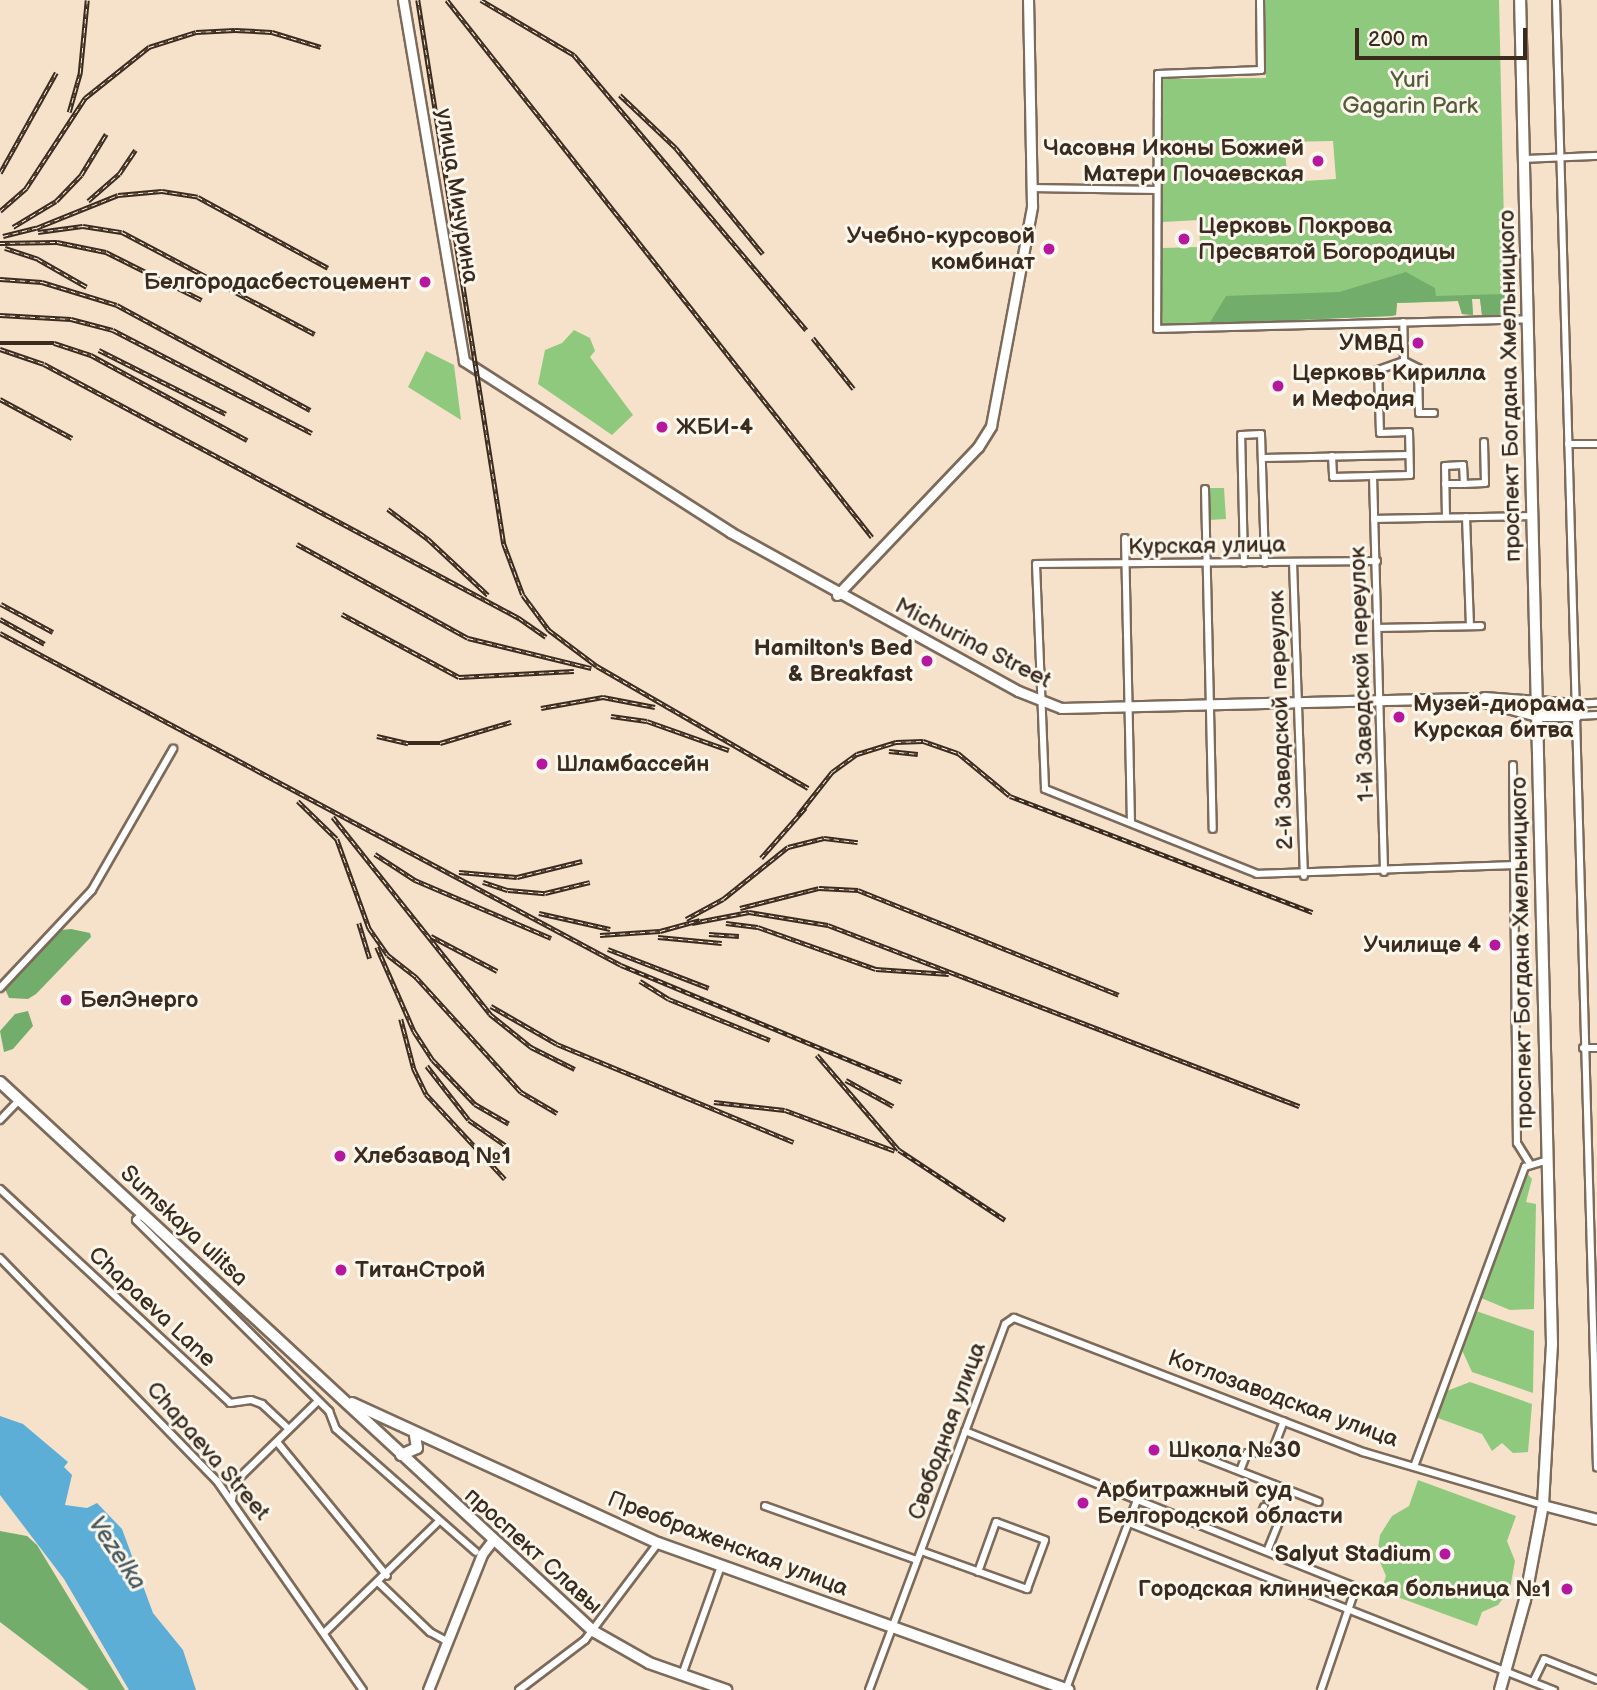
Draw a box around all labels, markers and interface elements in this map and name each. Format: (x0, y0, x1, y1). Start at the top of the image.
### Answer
scale bar (1359, 14, 1530, 58)
text: 200 m (1368, 27, 1428, 52)
park label: Yuri Gagarin Park (1342, 66, 1478, 120)
street label: улица Мичурина (430, 107, 484, 285)
place label: Часовня Иконы Божией Матери Почаевская (1043, 134, 1304, 188)
marker: Часовня Иконы Божией Матери Почаевская (1310, 153, 1326, 169)
street label: проспект Богдана Хмельницкого (1493, 210, 1527, 562)
place label: Церковь Покрова Пресвятой Богородицы (1198, 212, 1455, 266)
place label: Учебно-курсовой комбинат (847, 222, 1035, 276)
marker: Церковь Покрова Пресвятой Богородицы (1176, 231, 1192, 247)
marker: Учебно-курсовой комбинат (1041, 241, 1057, 257)
place label: Белгородасбестоцемент (144, 268, 411, 296)
marker: Белгородасбестоцемент (417, 274, 433, 290)
place label: УМВД (1339, 329, 1404, 357)
marker: УМВД (1410, 335, 1426, 351)
place label: Церковь Кирилла и Мефодия (1292, 359, 1486, 413)
marker: Церковь Кирилла и Мефодия (1270, 378, 1286, 394)
place label: ЖБИ-4 (676, 413, 753, 441)
marker: ЖБИ-4 (654, 419, 670, 435)
street label: Курская улица (1128, 531, 1286, 561)
street label: 1-й Заводской переулок (1344, 546, 1380, 802)
street label: 2-й Заводской переулок (1263, 590, 1299, 850)
street label: Michurina Street (890, 592, 1056, 694)
place label: Hamilton's Bed & Breakfast (754, 634, 913, 688)
marker: Hamilton's Bed & Breakfast (919, 653, 935, 669)
place label: Музей-диорама Курская битва (1413, 690, 1585, 744)
marker: Музей-диорама Курская битва (1391, 709, 1407, 725)
place label: Шламбассейн (556, 750, 710, 778)
marker: Шламбассейн (534, 756, 550, 772)
street label: проспект Богдана Хмельницкого (1505, 777, 1539, 1129)
place label: Училище 4 (1363, 931, 1481, 959)
marker: Училище 4 (1487, 937, 1503, 953)
place label: БелЭнерго (80, 986, 198, 1014)
marker: БелЭнерго (58, 992, 74, 1008)
place label: Хлебзавод №1 (354, 1142, 511, 1170)
marker: Хлебзавод №1 (332, 1148, 348, 1164)
street label: Sumskaya ulitsa (114, 1160, 254, 1292)
street label: Chapaeva Lane (83, 1241, 221, 1373)
place label: ТитанСтрой (355, 1256, 485, 1284)
marker: ТитанСтрой (333, 1262, 349, 1278)
street label: Свободная улица (902, 1339, 992, 1523)
street label: Котлозаводская улица (1164, 1344, 1402, 1454)
street label: Chapaeva Street (140, 1376, 276, 1526)
place label: Школа №30 (1168, 1436, 1301, 1464)
marker: Школа №30 (1146, 1442, 1162, 1458)
place label: Арбитражный суд Белгородской области (1097, 1476, 1343, 1530)
street label: проспект Славы (458, 1482, 608, 1620)
street label: Преображенская улица (604, 1485, 852, 1603)
marker: Арбитражный суд Белгородской области (1075, 1495, 1091, 1511)
water label: Vezelka (82, 1511, 152, 1595)
place label: Salyut Stadium (1275, 1540, 1431, 1568)
marker: Salyut Stadium (1437, 1546, 1453, 1562)
place label: Городская клиническая больница №1 (1138, 1575, 1551, 1603)
marker: Городская клиническая больница №1 (1557, 1579, 1577, 1599)

